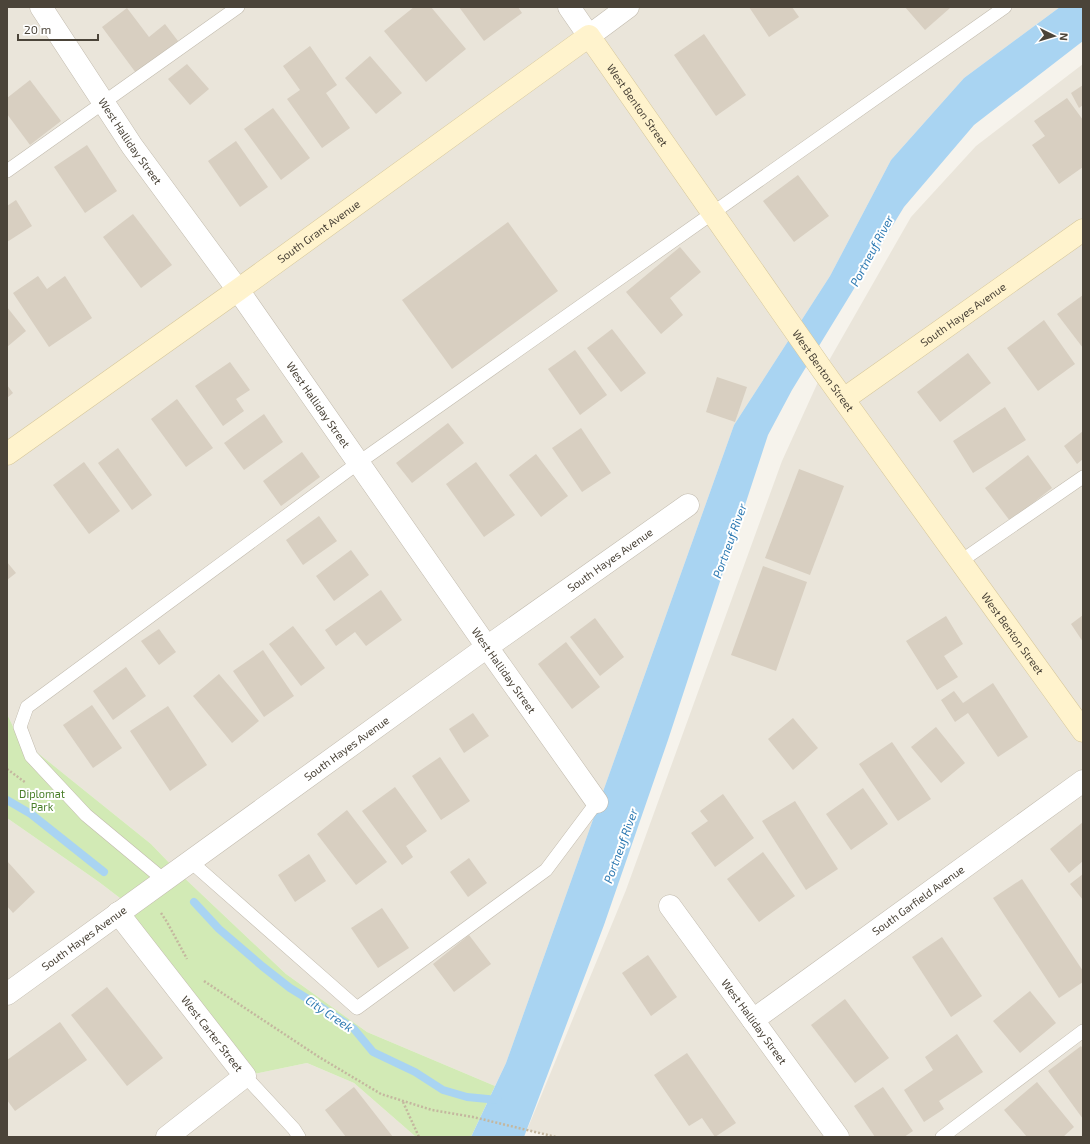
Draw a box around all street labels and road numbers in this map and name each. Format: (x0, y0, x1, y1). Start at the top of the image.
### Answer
street label: West Benton Street (605, 61, 671, 149)
street label: West Halliday Street (96, 95, 165, 187)
street label: South Grant Avenue (275, 197, 362, 265)
street label: South Hayes Avenue (918, 280, 1008, 349)
street label: West Benton Street (790, 327, 857, 414)
street label: West Halliday Street (284, 359, 353, 450)
street label: South Hayes Avenue (565, 525, 655, 594)
street label: West Benton Street (979, 590, 1047, 677)
street label: West Halliday Street (469, 625, 539, 716)
street label: South Hayes Avenue (301, 713, 391, 783)
street label: South Garfield Avenue (869, 862, 967, 938)
street label: South Hayes Avenue (39, 903, 129, 973)
street label: West Halliday Street (719, 976, 790, 1066)
street label: West Carter Street (179, 993, 246, 1074)

